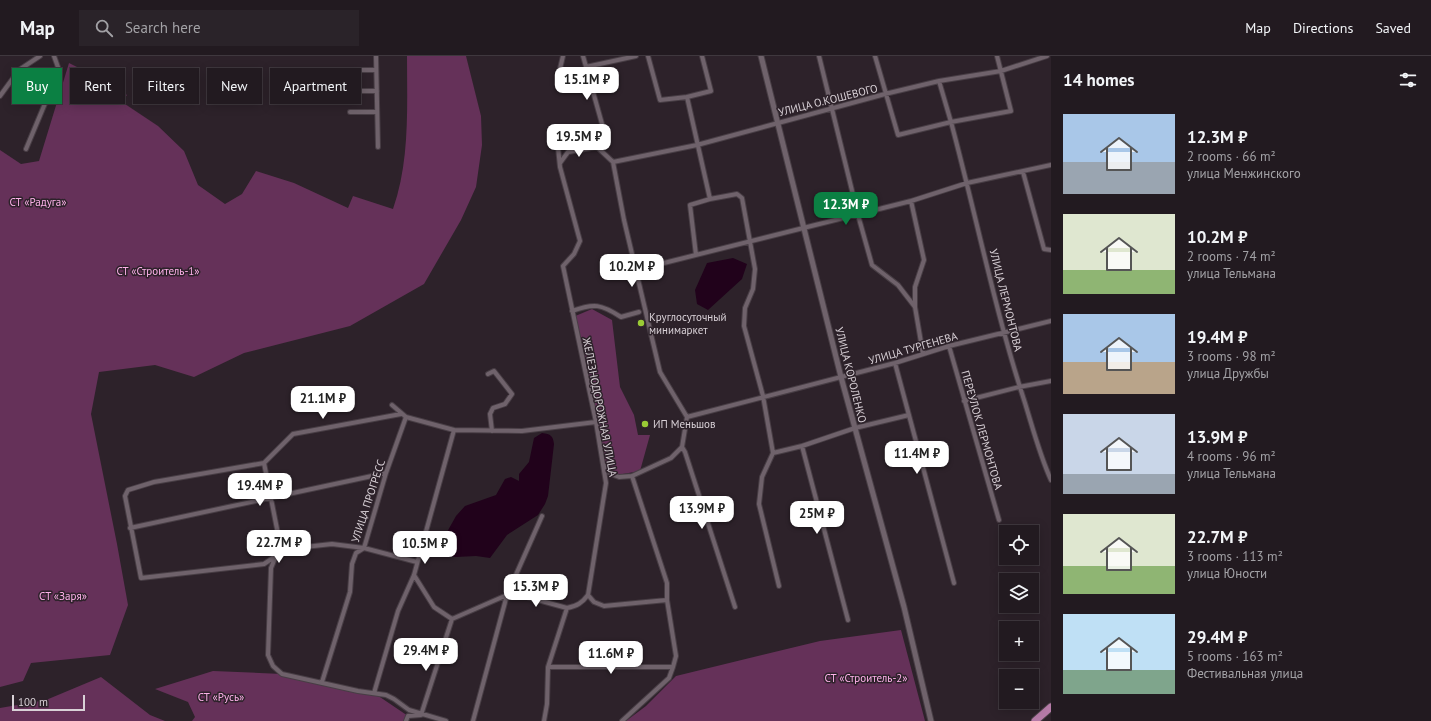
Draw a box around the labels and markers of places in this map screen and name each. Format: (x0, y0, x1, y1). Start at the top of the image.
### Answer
pin: 15.1M ₽ (550, 67, 624, 101)
pin: 19.5M ₽ (542, 124, 616, 158)
pin: 12.3M ₽ (809, 192, 883, 226)
pin: 10.2M ₽ (595, 254, 669, 288)
place label: Круглосуточный минимаркет (649, 310, 727, 337)
marker: Круглосуточный минимаркет (636, 318, 646, 328)
pin: 21.1M ₽ (286, 386, 360, 420)
place label: ИП Меньшов (653, 417, 716, 431)
marker: ИП Меньшов (640, 419, 650, 429)
pin: 11.4M ₽ (880, 441, 954, 475)
pin: 19.4M ₽ (223, 473, 297, 507)
pin: 13.9M ₽ (665, 496, 739, 530)
pin: 25M ₽ (789, 501, 845, 535)
pin: 22.7M ₽ (242, 530, 316, 564)
pin: 10.5M ₽ (388, 531, 462, 565)
pin: 15.3M ₽ (499, 574, 573, 608)
pin: 29.4M ₽ (389, 638, 463, 672)
pin: 11.6M ₽ (574, 641, 648, 675)

